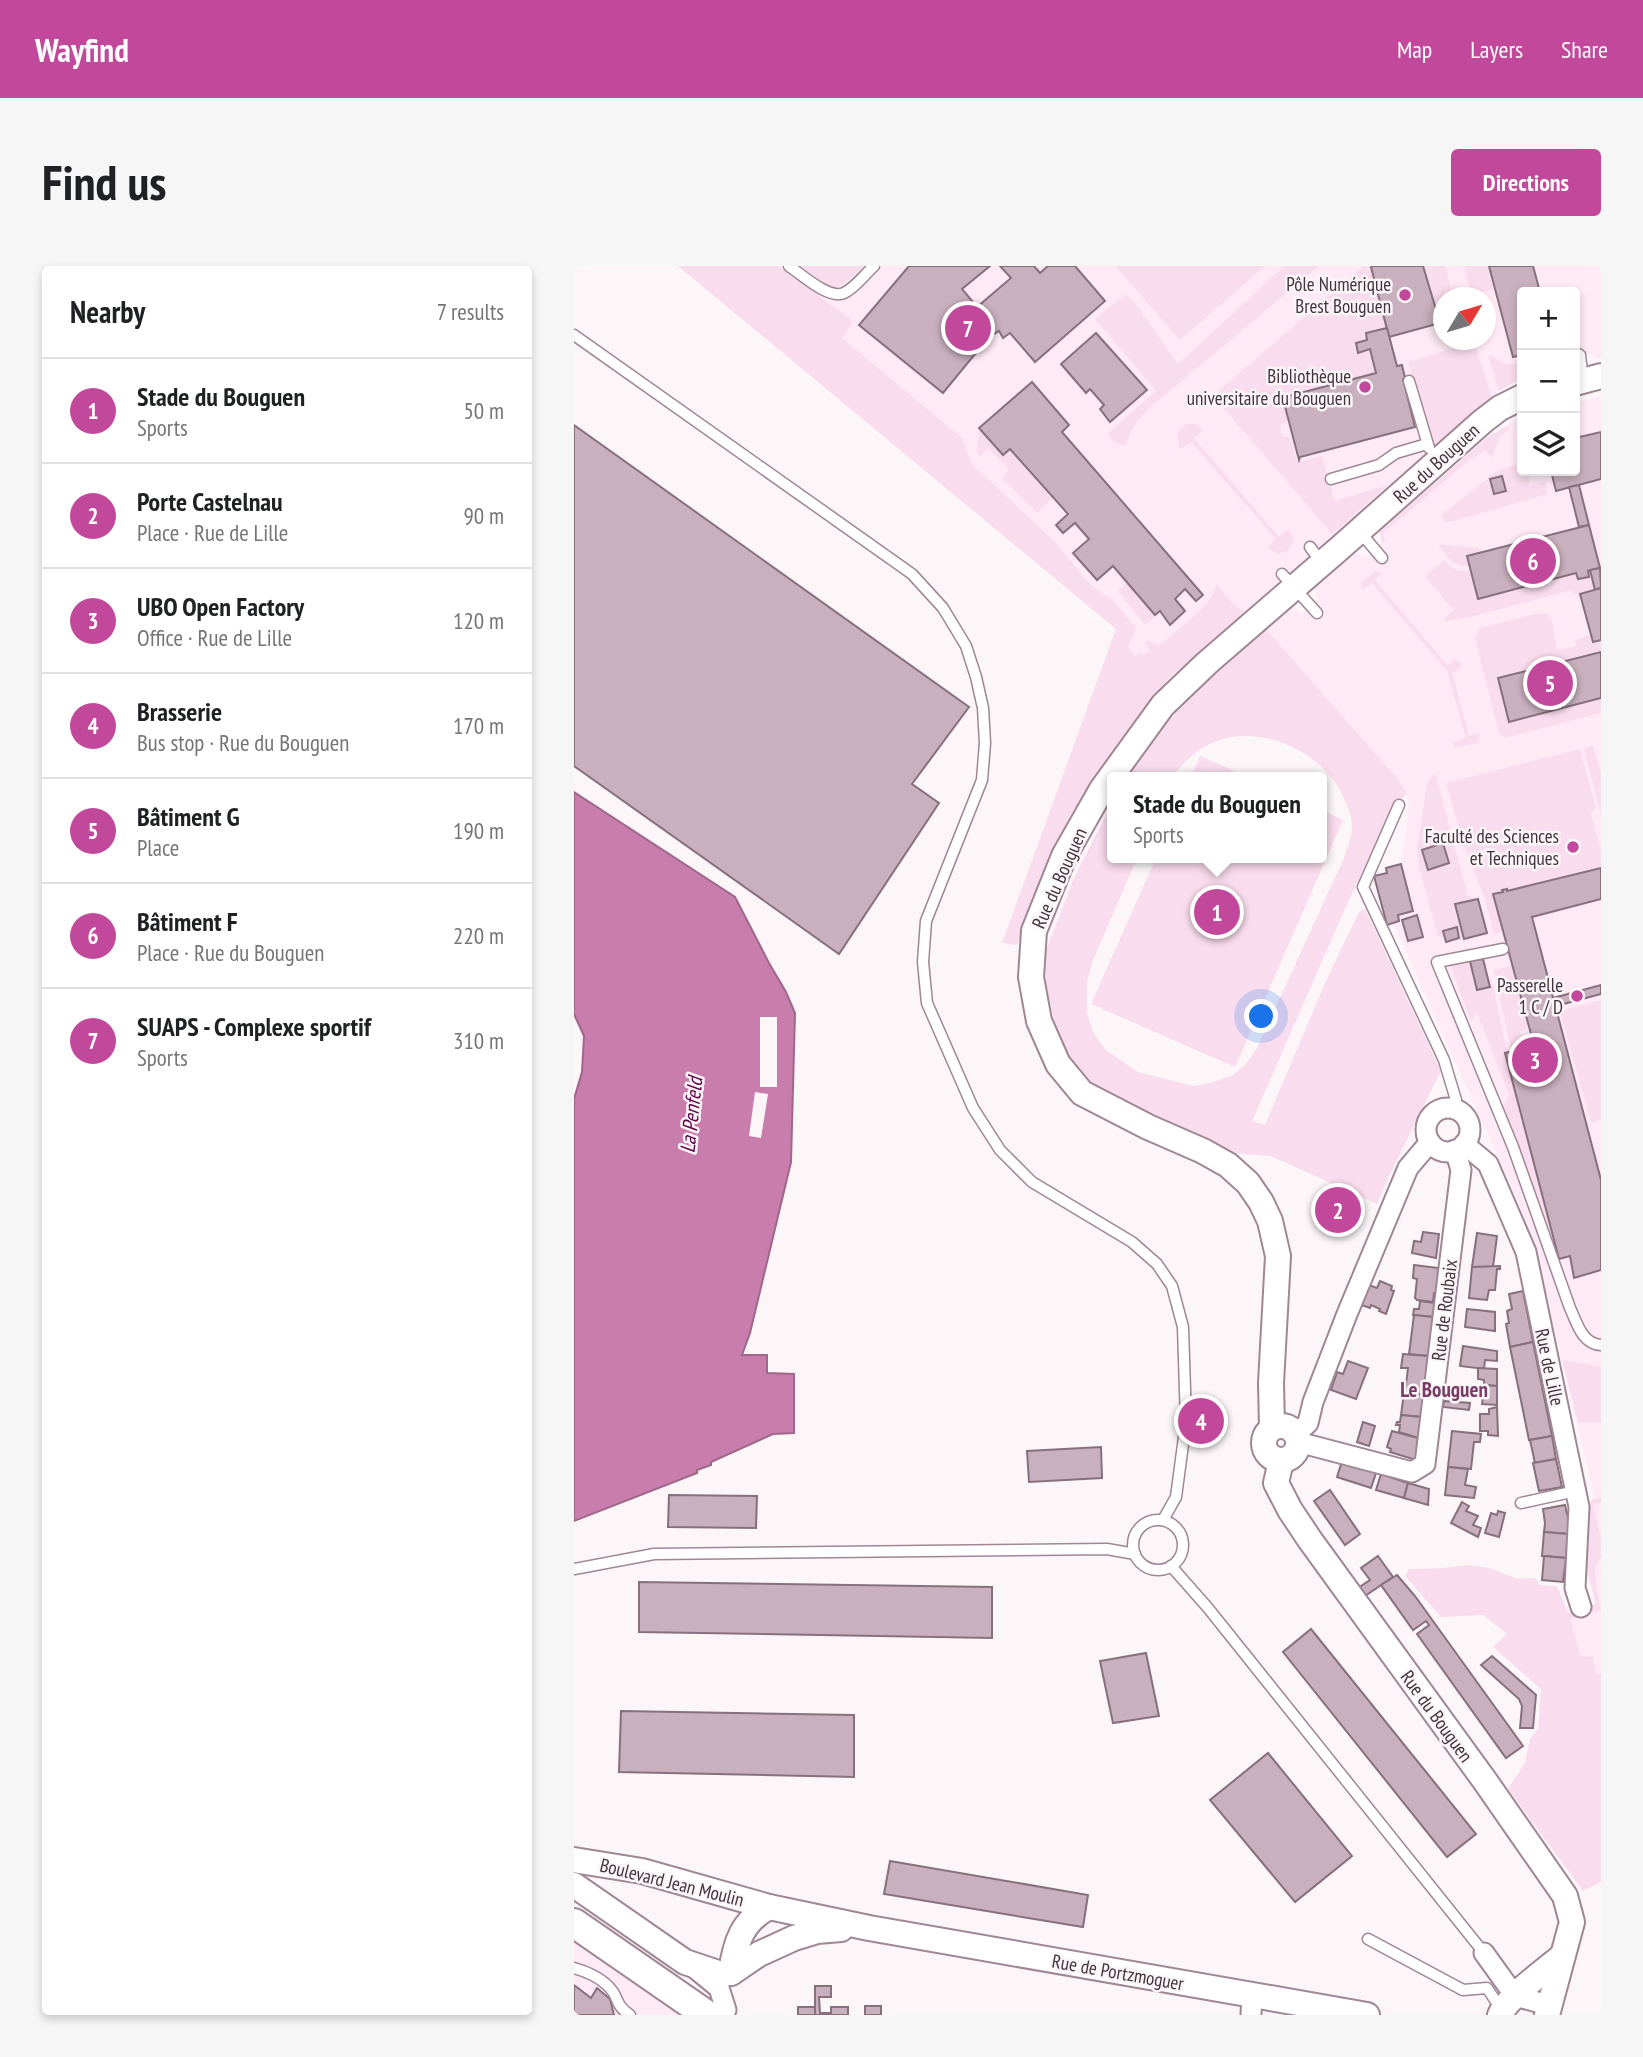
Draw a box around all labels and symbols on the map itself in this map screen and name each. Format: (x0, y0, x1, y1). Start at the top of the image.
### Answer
place label: Pôle Numérique Brest Bouguen (1286, 272, 1391, 318)
marker: Pôle Numérique Brest Bouguen (1397, 287, 1413, 303)
north arrow (1433, 287, 1496, 350)
pin: 7 (945, 302, 991, 354)
place label: Bibliothèque universitaire du Bouguen (1187, 364, 1351, 410)
marker: Bibliothèque universitaire du Bouguen (1357, 379, 1373, 395)
street label: Rue du Bouguen (1388, 418, 1484, 508)
pin: 6 (1510, 535, 1556, 587)
pin: 5 (1527, 657, 1573, 709)
street label: Rue du Bouguen (1026, 824, 1092, 932)
place label: Faculté des Sciences et Techniques (1425, 824, 1559, 870)
marker: Faculté des Sciences et Techniques (1565, 839, 1581, 855)
pin: 1 (1194, 886, 1240, 938)
place label: Passerelle 1 C / D (1497, 973, 1563, 1019)
marker: Passerelle 1 C / D (1569, 988, 1585, 1004)
your location (1244, 999, 1278, 1033)
pin: 3 (1512, 1034, 1558, 1086)
water label: La Penfeld (674, 1073, 709, 1154)
pin: 2 (1315, 1184, 1361, 1236)
street label: Rue de Roubaix (1426, 1258, 1462, 1362)
street label: Rue de Lille (1530, 1326, 1570, 1408)
district label: Le Bouguen (1400, 1376, 1488, 1403)
pin: 4 (1178, 1395, 1224, 1447)
street label: Rue du Bouguen (1396, 1665, 1478, 1767)
street label: Boulevard Jean Moulin (597, 1852, 747, 1912)
street label: Rue de Portzmoguer (1050, 1949, 1187, 1996)

